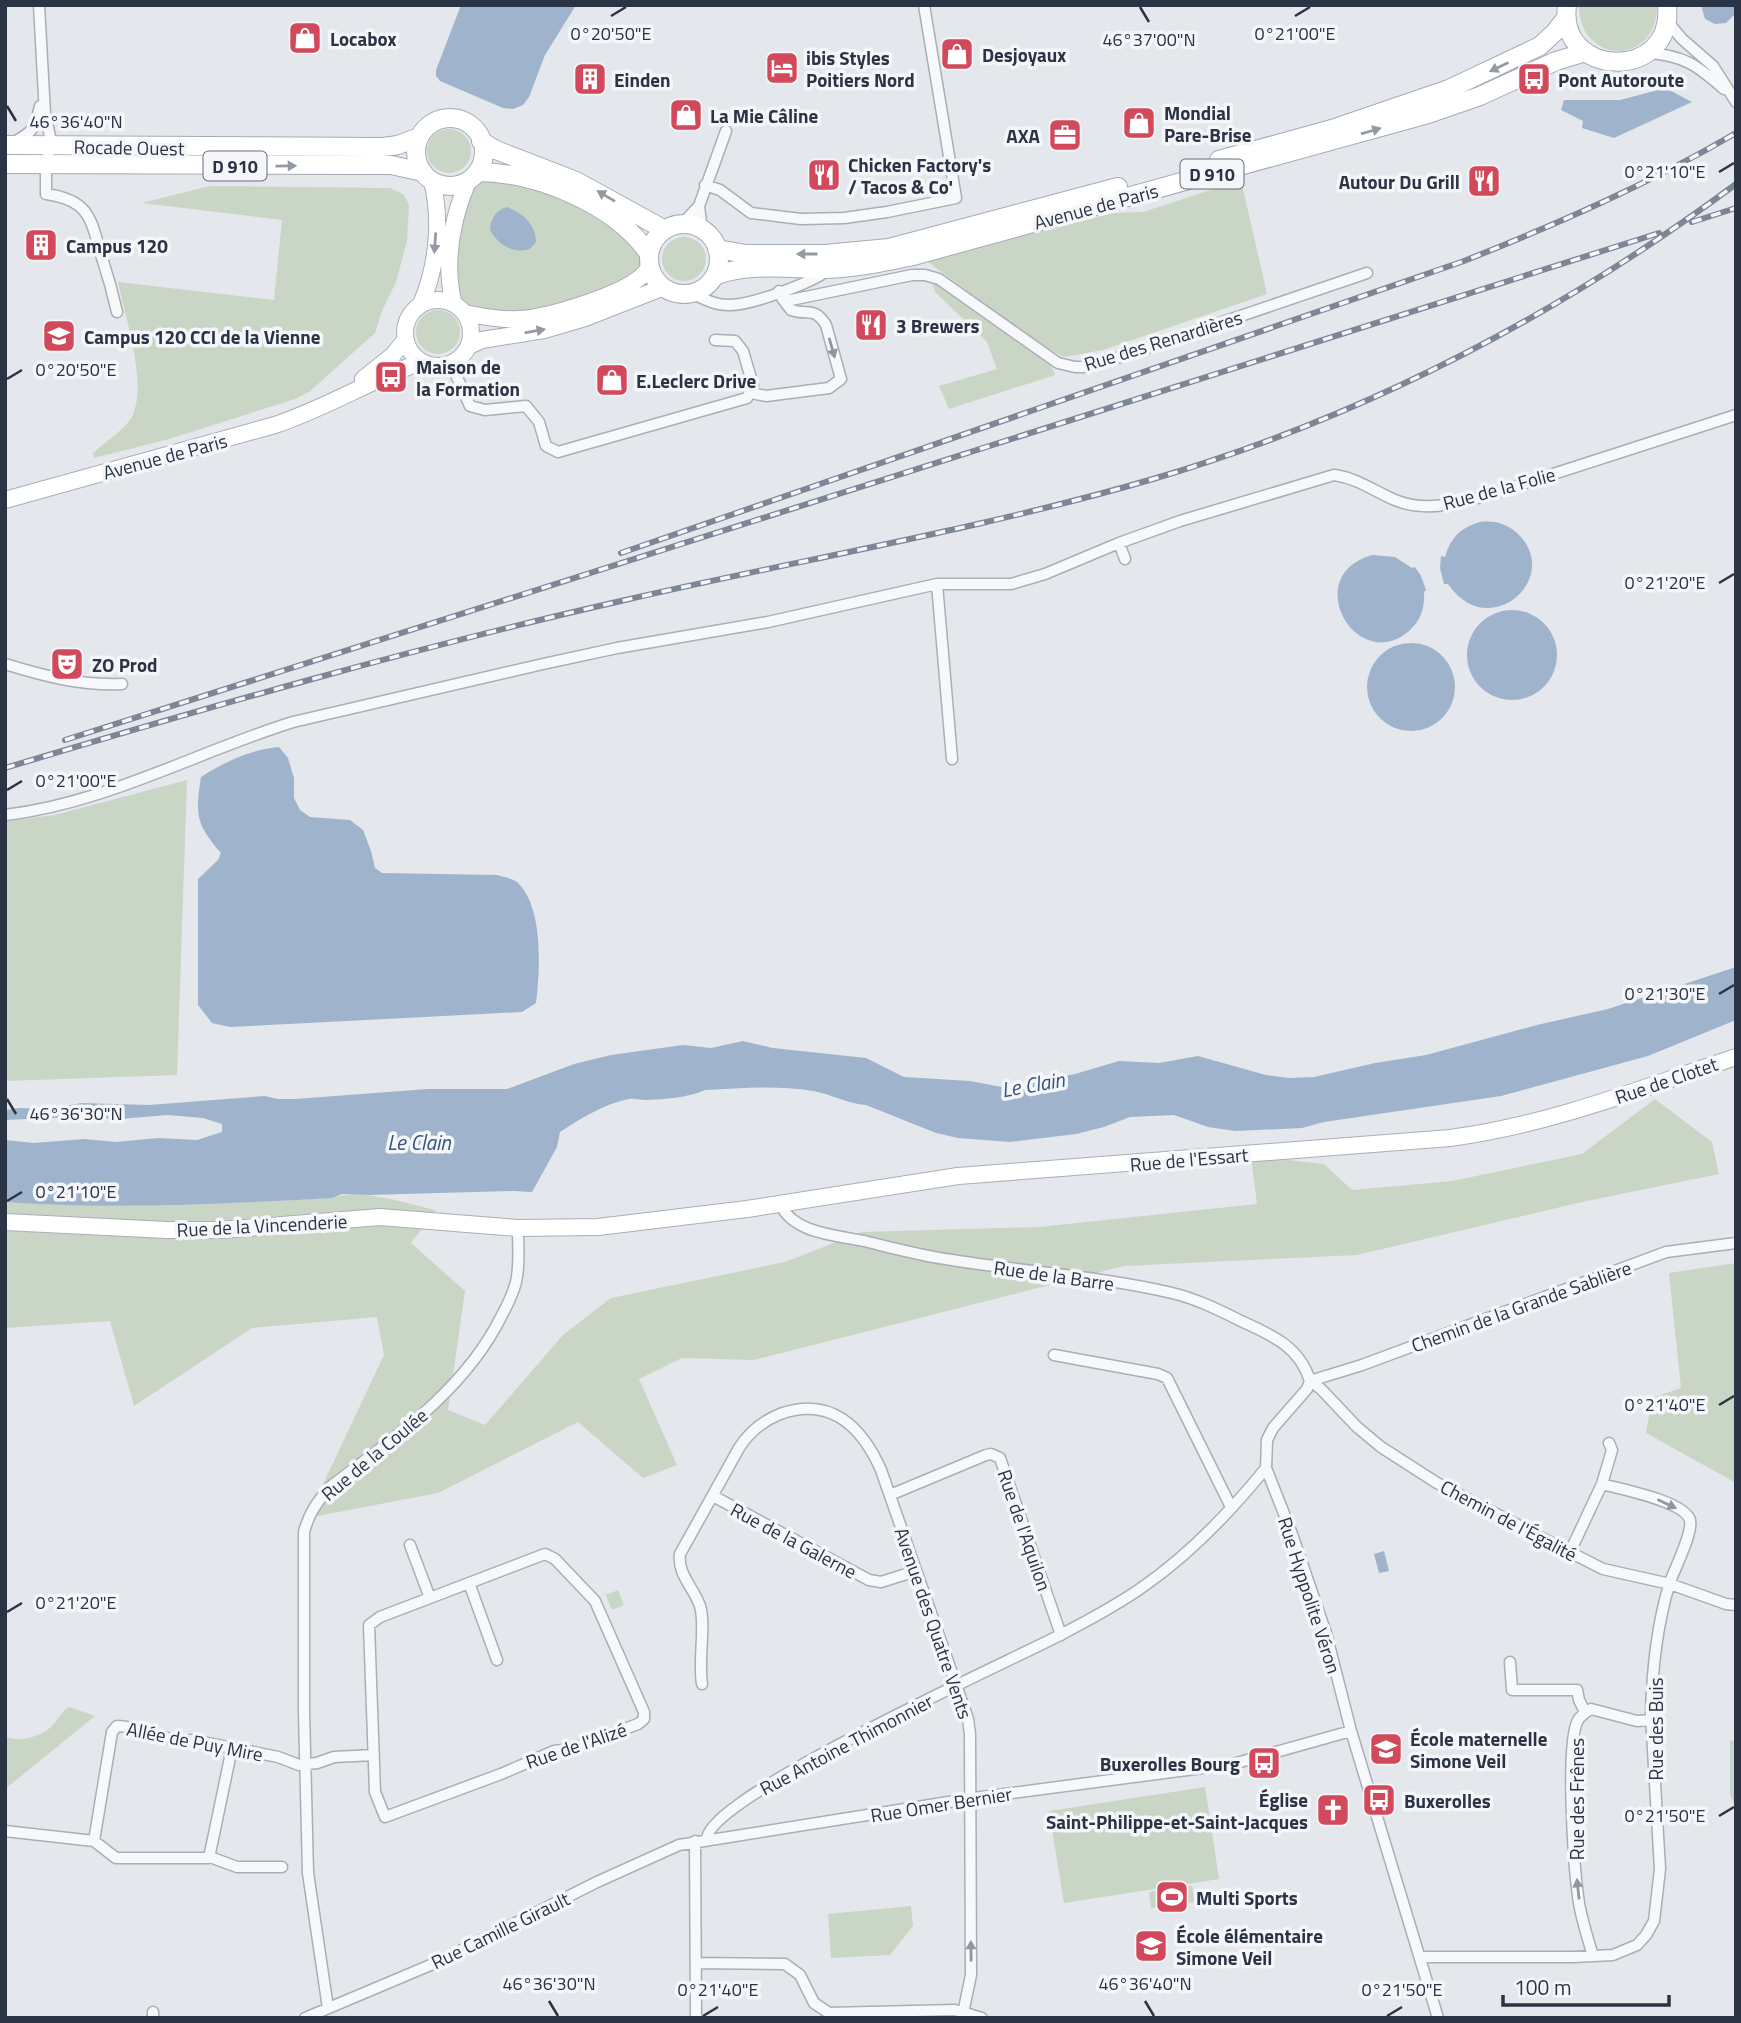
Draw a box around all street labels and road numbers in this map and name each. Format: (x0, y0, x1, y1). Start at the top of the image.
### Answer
street label: Rocade Ouest (73, 132, 185, 162)
road number: D 910 (204, 152, 266, 181)
road number: D 910 (1180, 160, 1244, 188)
street label: Avenue de Paris (1031, 175, 1162, 237)
street label: Rue des Renardières (1080, 302, 1246, 378)
street label: Avenue de Paris (100, 425, 231, 487)
street label: Rue de la Folie (1440, 459, 1558, 517)
street label: Rue de Clotet (1611, 1049, 1722, 1111)
street label: Rue de l'Essart (1129, 1139, 1250, 1179)
street label: Rue de la Vincenderie (176, 1206, 348, 1244)
street label: Rue de la Barre (992, 1252, 1116, 1298)
street label: Chemin de la Grande Sablière (1407, 1253, 1635, 1359)
street label: Rue de la Coulée (314, 1401, 434, 1507)
street label: Rue de l'Aquilon (991, 1465, 1059, 1595)
street label: Chemin de l'Égalité (1435, 1472, 1583, 1568)
street label: Rue de la Galerne (726, 1495, 862, 1585)
street label: Rue Hyppolite Véron (1271, 1513, 1349, 1677)
street label: Avenue des Quatre Vents (888, 1523, 980, 1723)
street label: Rue des Buis (1641, 1677, 1670, 1780)
street label: Rue Antoine Thimonnier (754, 1686, 938, 1802)
street label: Allée de Puy Mire (124, 1714, 266, 1768)
street label: Rue de l'Alizé (522, 1714, 630, 1776)
street label: Rue des Frênes (1562, 1738, 1591, 1860)
street label: Rue Omer Bernier (868, 1778, 1014, 1829)
street label: Rue Camille Girault (426, 1884, 575, 1976)

